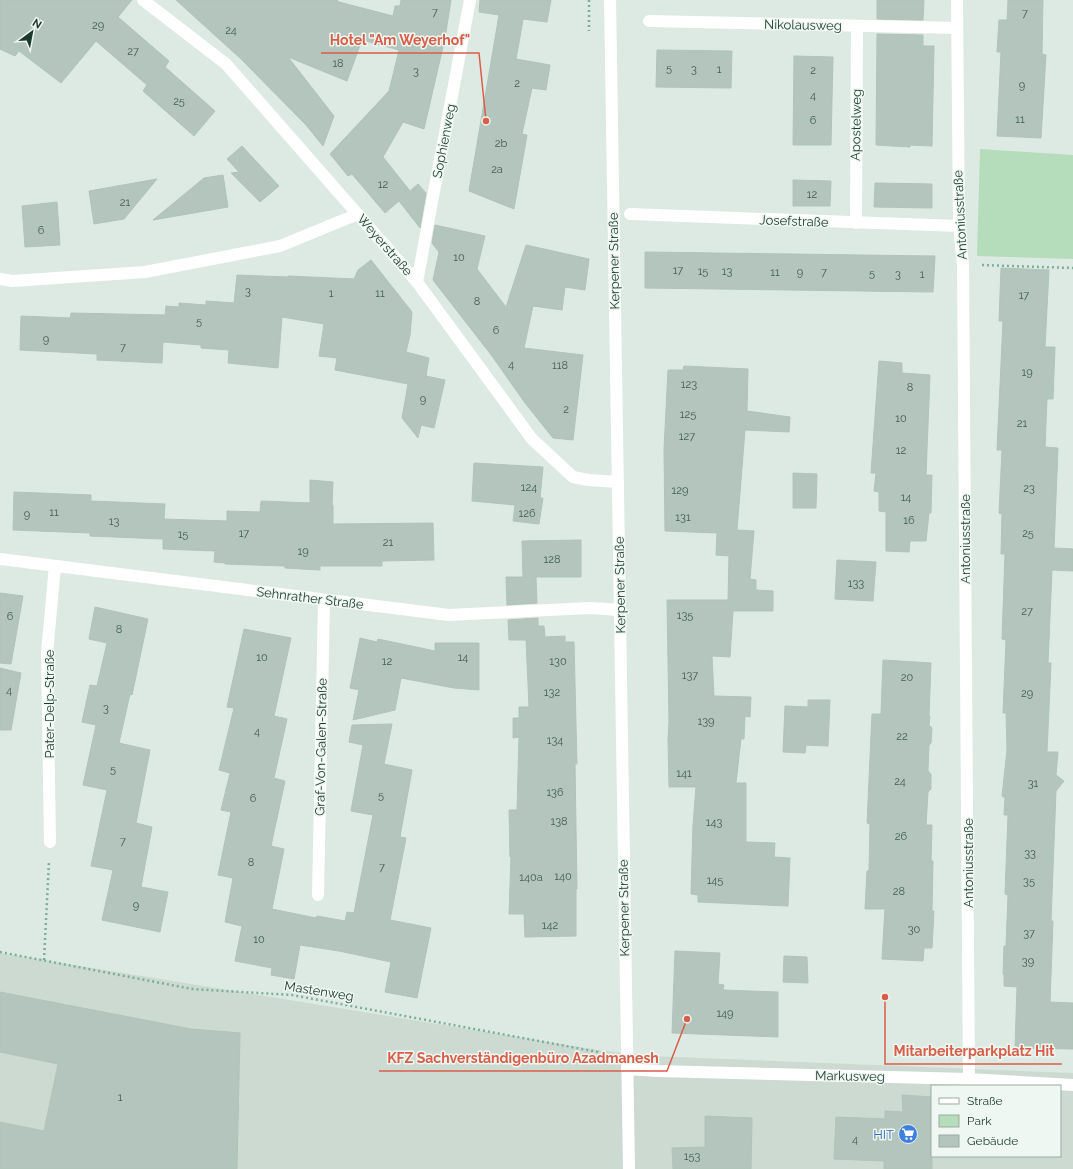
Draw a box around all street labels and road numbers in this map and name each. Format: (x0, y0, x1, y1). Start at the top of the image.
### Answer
street label: Nikolausweg (764, 17, 842, 33)
street label: Apostelweg (848, 89, 864, 161)
street label: Sophienweg (429, 103, 459, 179)
street label: Antoniusstraße (950, 169, 970, 260)
street label: Weyerstraße (354, 211, 416, 279)
street label: Kerpener Straße (606, 212, 622, 310)
street label: Josefstraße (759, 212, 829, 230)
street label: Antoniusstraße (958, 494, 973, 584)
street label: Kerpener Straße (612, 536, 628, 634)
street label: Sehnrather Straße (256, 584, 365, 612)
street label: Pater-Delp-Straße (42, 649, 57, 759)
street label: Graf-Von-Galen-Straße (312, 678, 330, 816)
street label: Antoniusstraße (961, 818, 976, 908)
street label: Kerpener Straße (616, 859, 632, 957)
street label: Mastenweg (283, 978, 355, 1004)
street label: Markusweg (815, 1068, 885, 1084)

